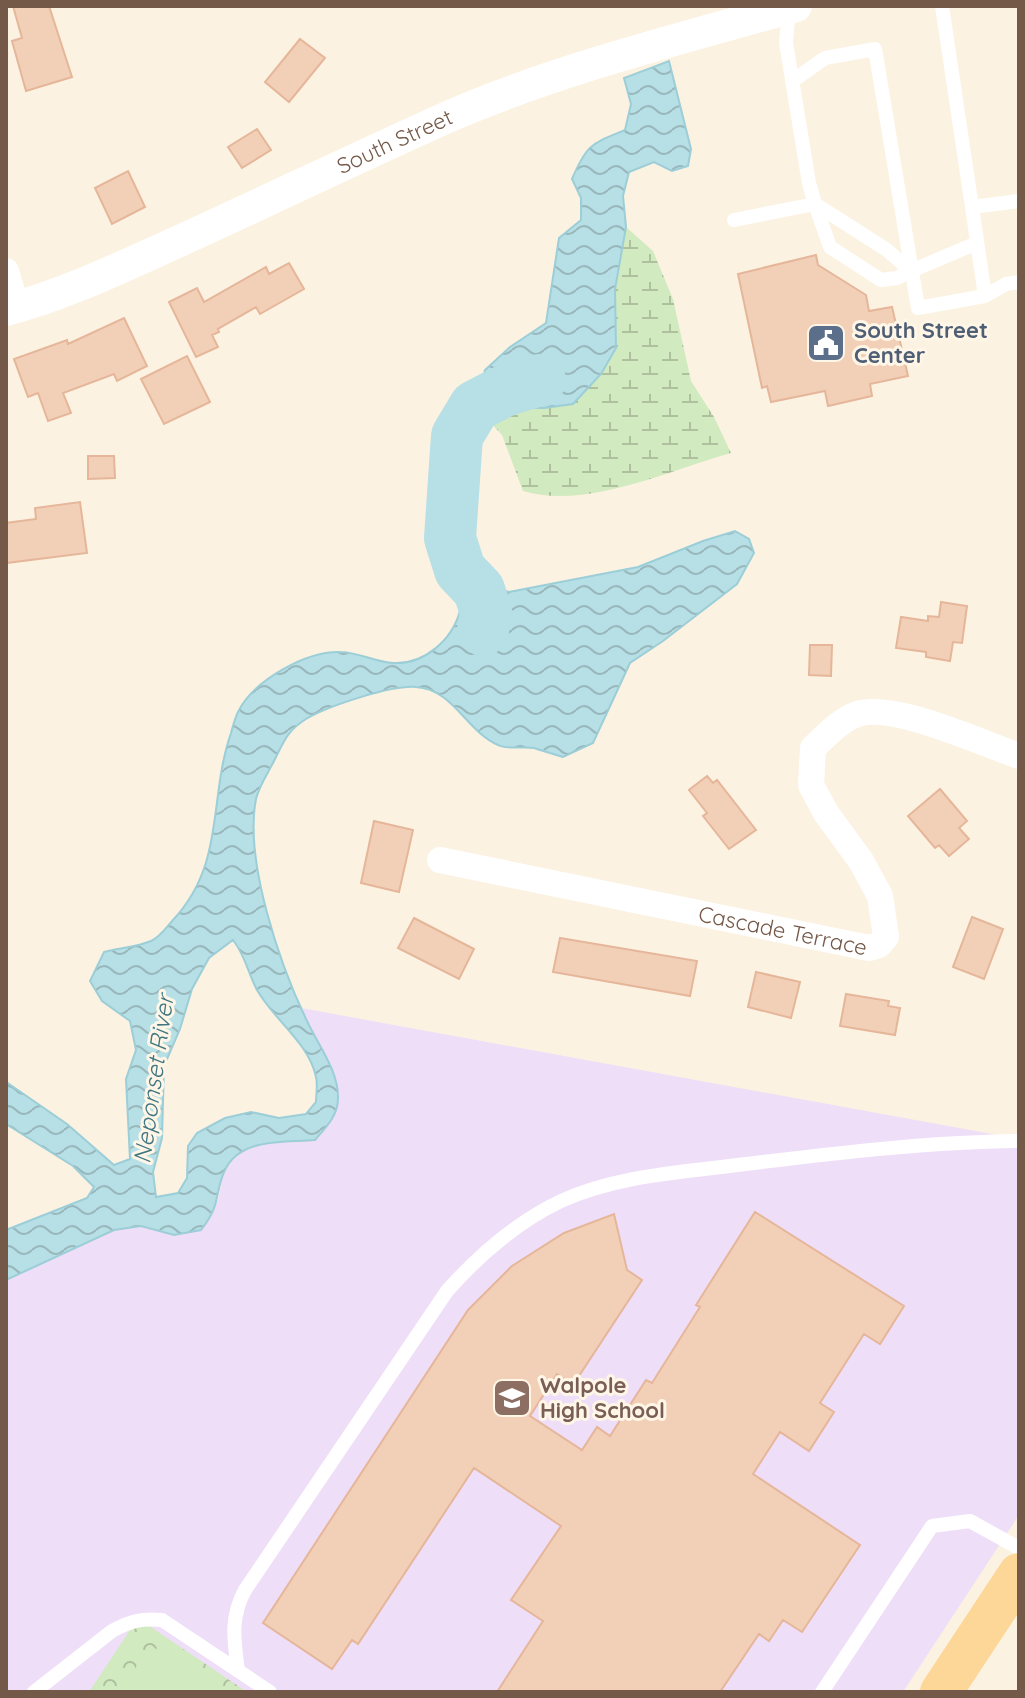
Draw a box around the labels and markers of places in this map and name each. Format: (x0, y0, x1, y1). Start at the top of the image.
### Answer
place label: South Street Center (854, 316, 988, 369)
public building icon: South Street Center (805, 322, 847, 364)
place label: Walpole High School (540, 1371, 665, 1424)
school or university icon: Walpole High School (491, 1377, 533, 1419)

